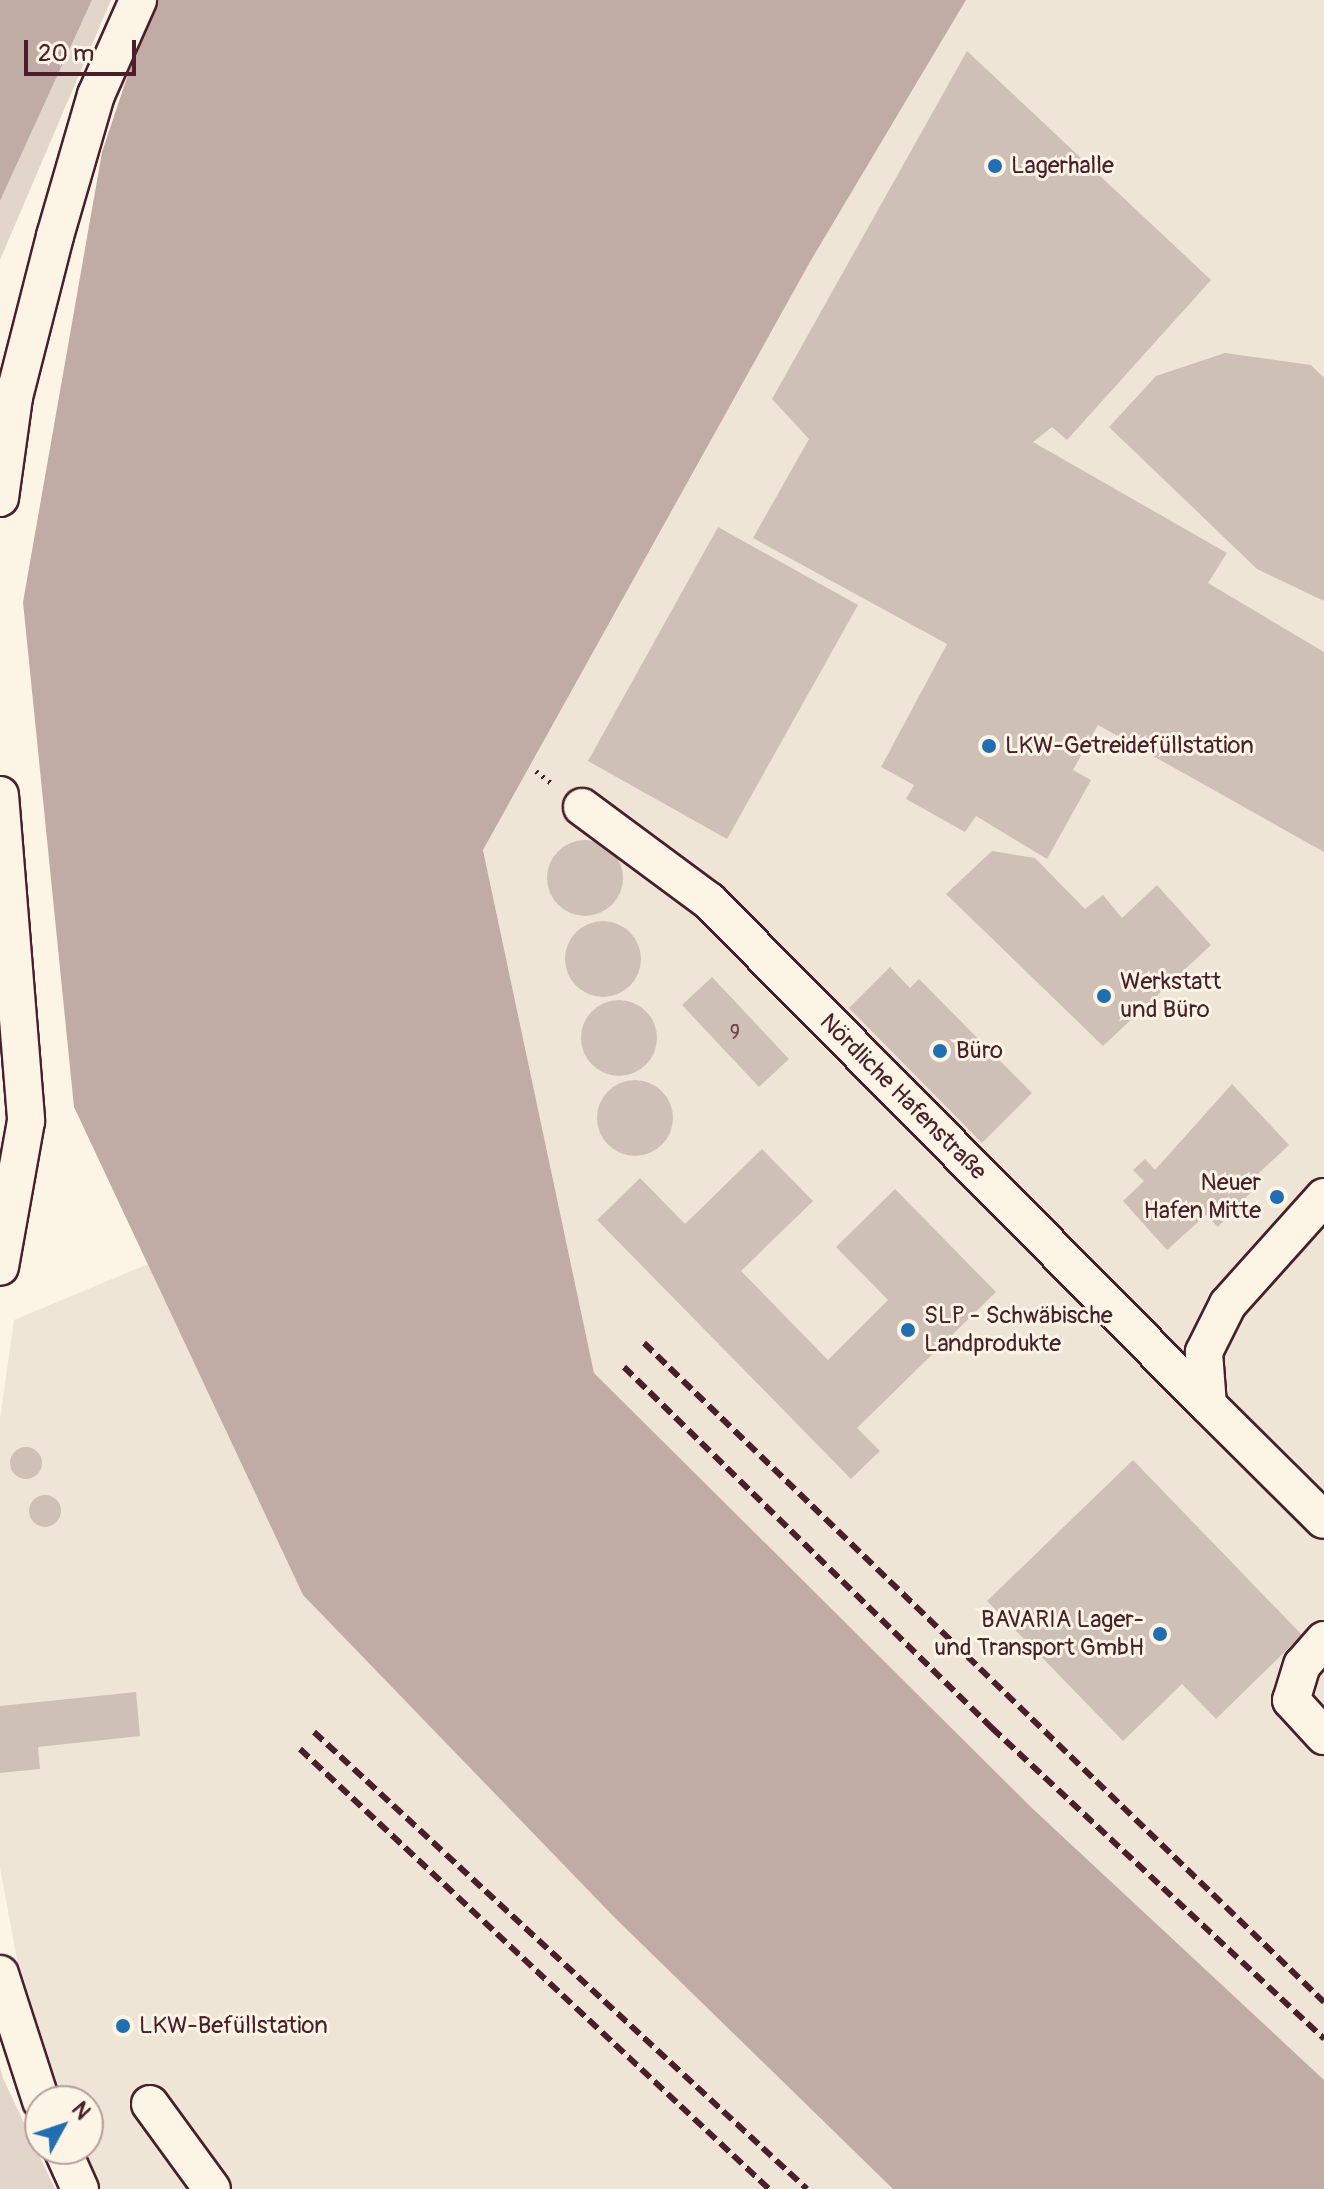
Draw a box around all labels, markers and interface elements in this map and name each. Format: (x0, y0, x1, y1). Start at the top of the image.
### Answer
scale bar (28, 24, 140, 74)
text: 20 m (38, 39, 94, 68)
place label: Lagerhalle (1011, 152, 1114, 180)
marker: Lagerhalle (986, 157, 1004, 175)
place label: LKW-Getreidefüllstation (1005, 732, 1254, 760)
marker: LKW-Getreidefüllstation (980, 737, 998, 755)
place label: Werkstatt und Büro (1120, 968, 1221, 1024)
marker: Werkstatt und Büro (1095, 987, 1113, 1005)
street label: Nördliche Hafenstraße (814, 1008, 992, 1186)
house number: 9 (730, 1020, 740, 1044)
place label: Büro (956, 1037, 1003, 1065)
marker: Büro (931, 1042, 949, 1060)
place label: Neuer Hafen Mitte (1143, 1169, 1261, 1225)
marker: Neuer Hafen Mitte (1268, 1188, 1286, 1206)
place label: SLP - Schwäbische Landprodukte (924, 1302, 1113, 1358)
marker: SLP - Schwäbische Landprodukte (899, 1321, 917, 1339)
place label: BAVARIA Lager- und Transport GmbH (934, 1606, 1144, 1662)
marker: BAVARIA Lager- und Transport GmbH (1151, 1625, 1169, 1643)
place label: LKW-Befüllstation (139, 2012, 328, 2040)
marker: LKW-Befüllstation (114, 2017, 132, 2035)
north arrow (24, 2085, 104, 2165)
text: N (65, 2096, 96, 2126)

